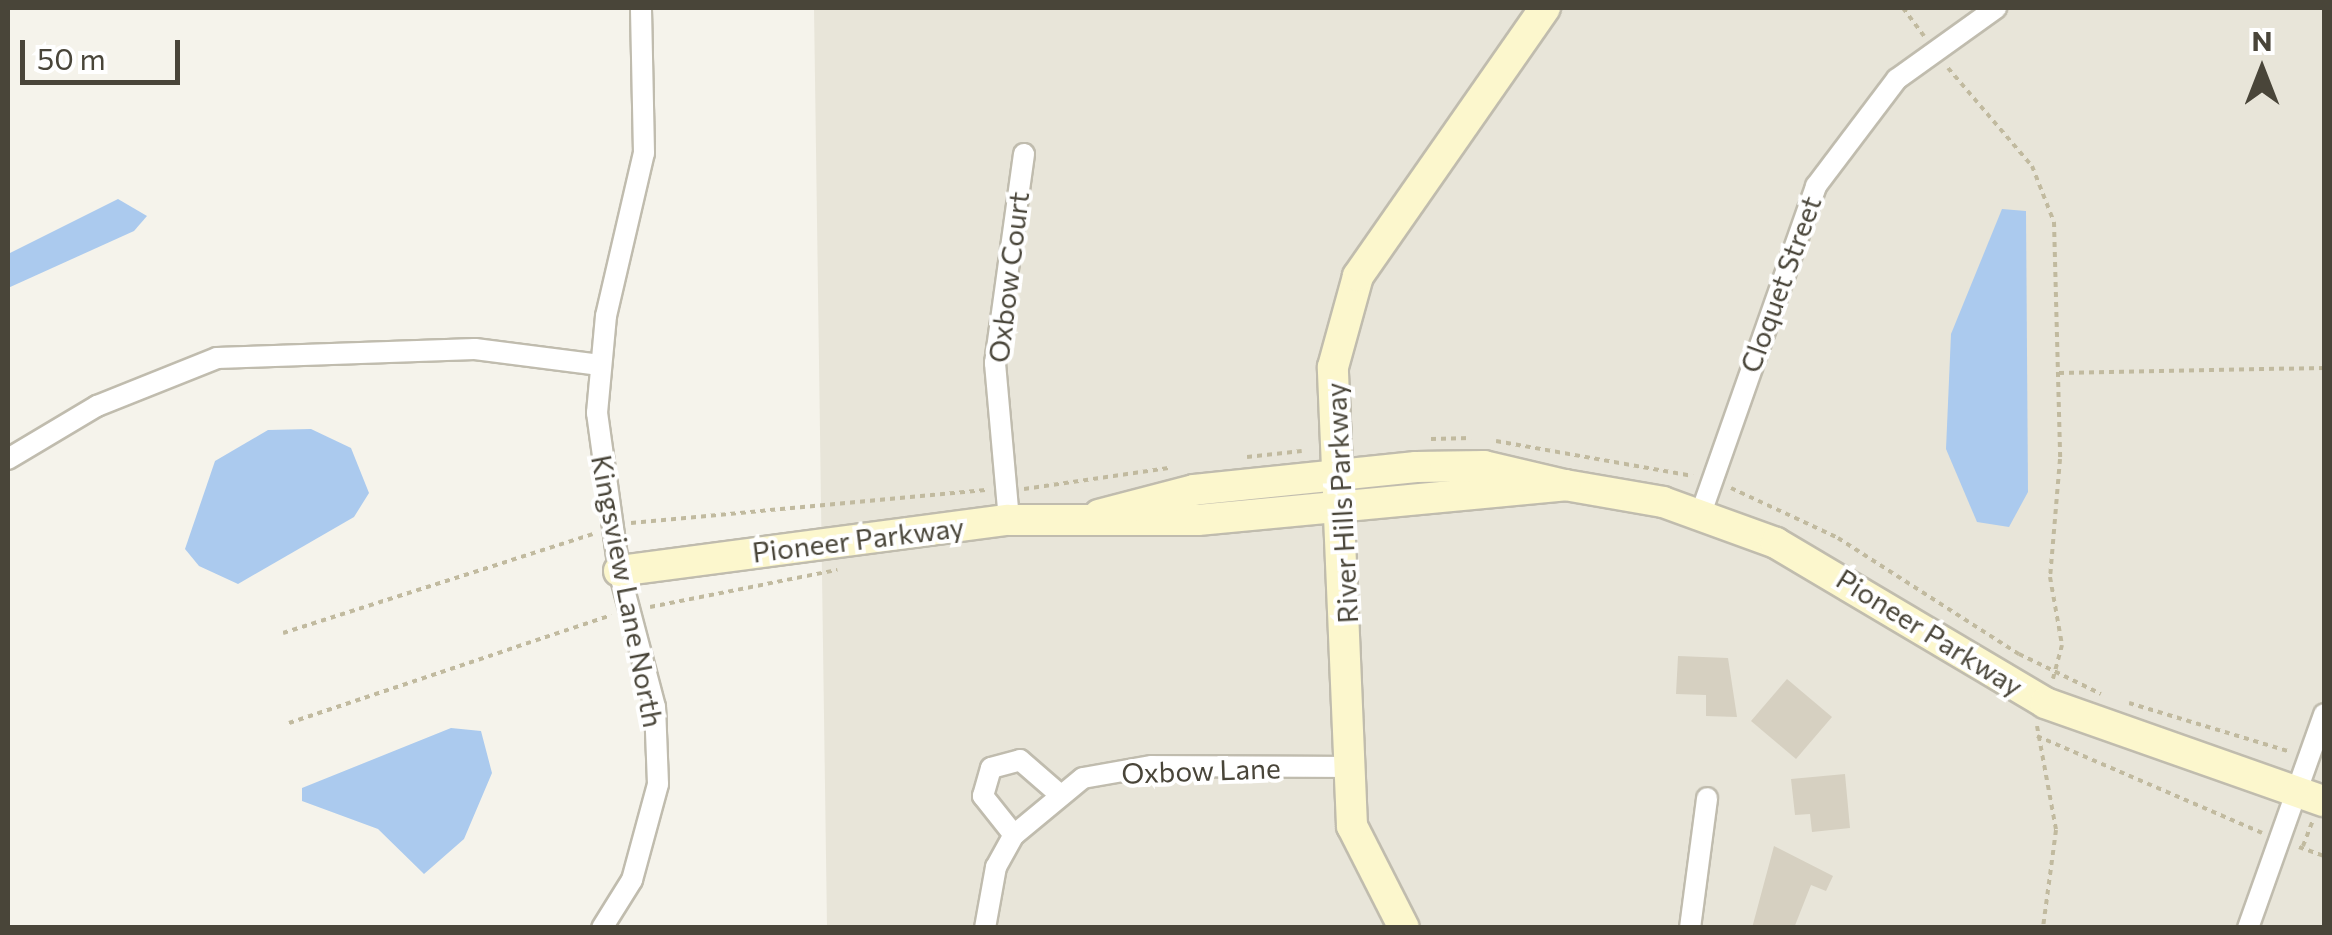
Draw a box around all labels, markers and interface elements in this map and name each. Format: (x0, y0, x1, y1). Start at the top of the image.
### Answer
scale bar (25, 20, 185, 82)
north arrow (2212, 20, 2312, 120)
text: N (2252, 23, 2273, 57)
text: 50 m (37, 39, 106, 76)
street label: Oxbow Court (981, 189, 1035, 365)
street label: Cloquet Street (1732, 191, 1828, 377)
street label: River Hills Parkway (1318, 382, 1364, 624)
street label: Kingsview Lane North (585, 452, 671, 730)
street label: Pioneer Parkway (750, 509, 966, 569)
street label: Pioneer Parkway (1831, 561, 2029, 703)
street label: Oxbow Lane (1121, 750, 1281, 790)

